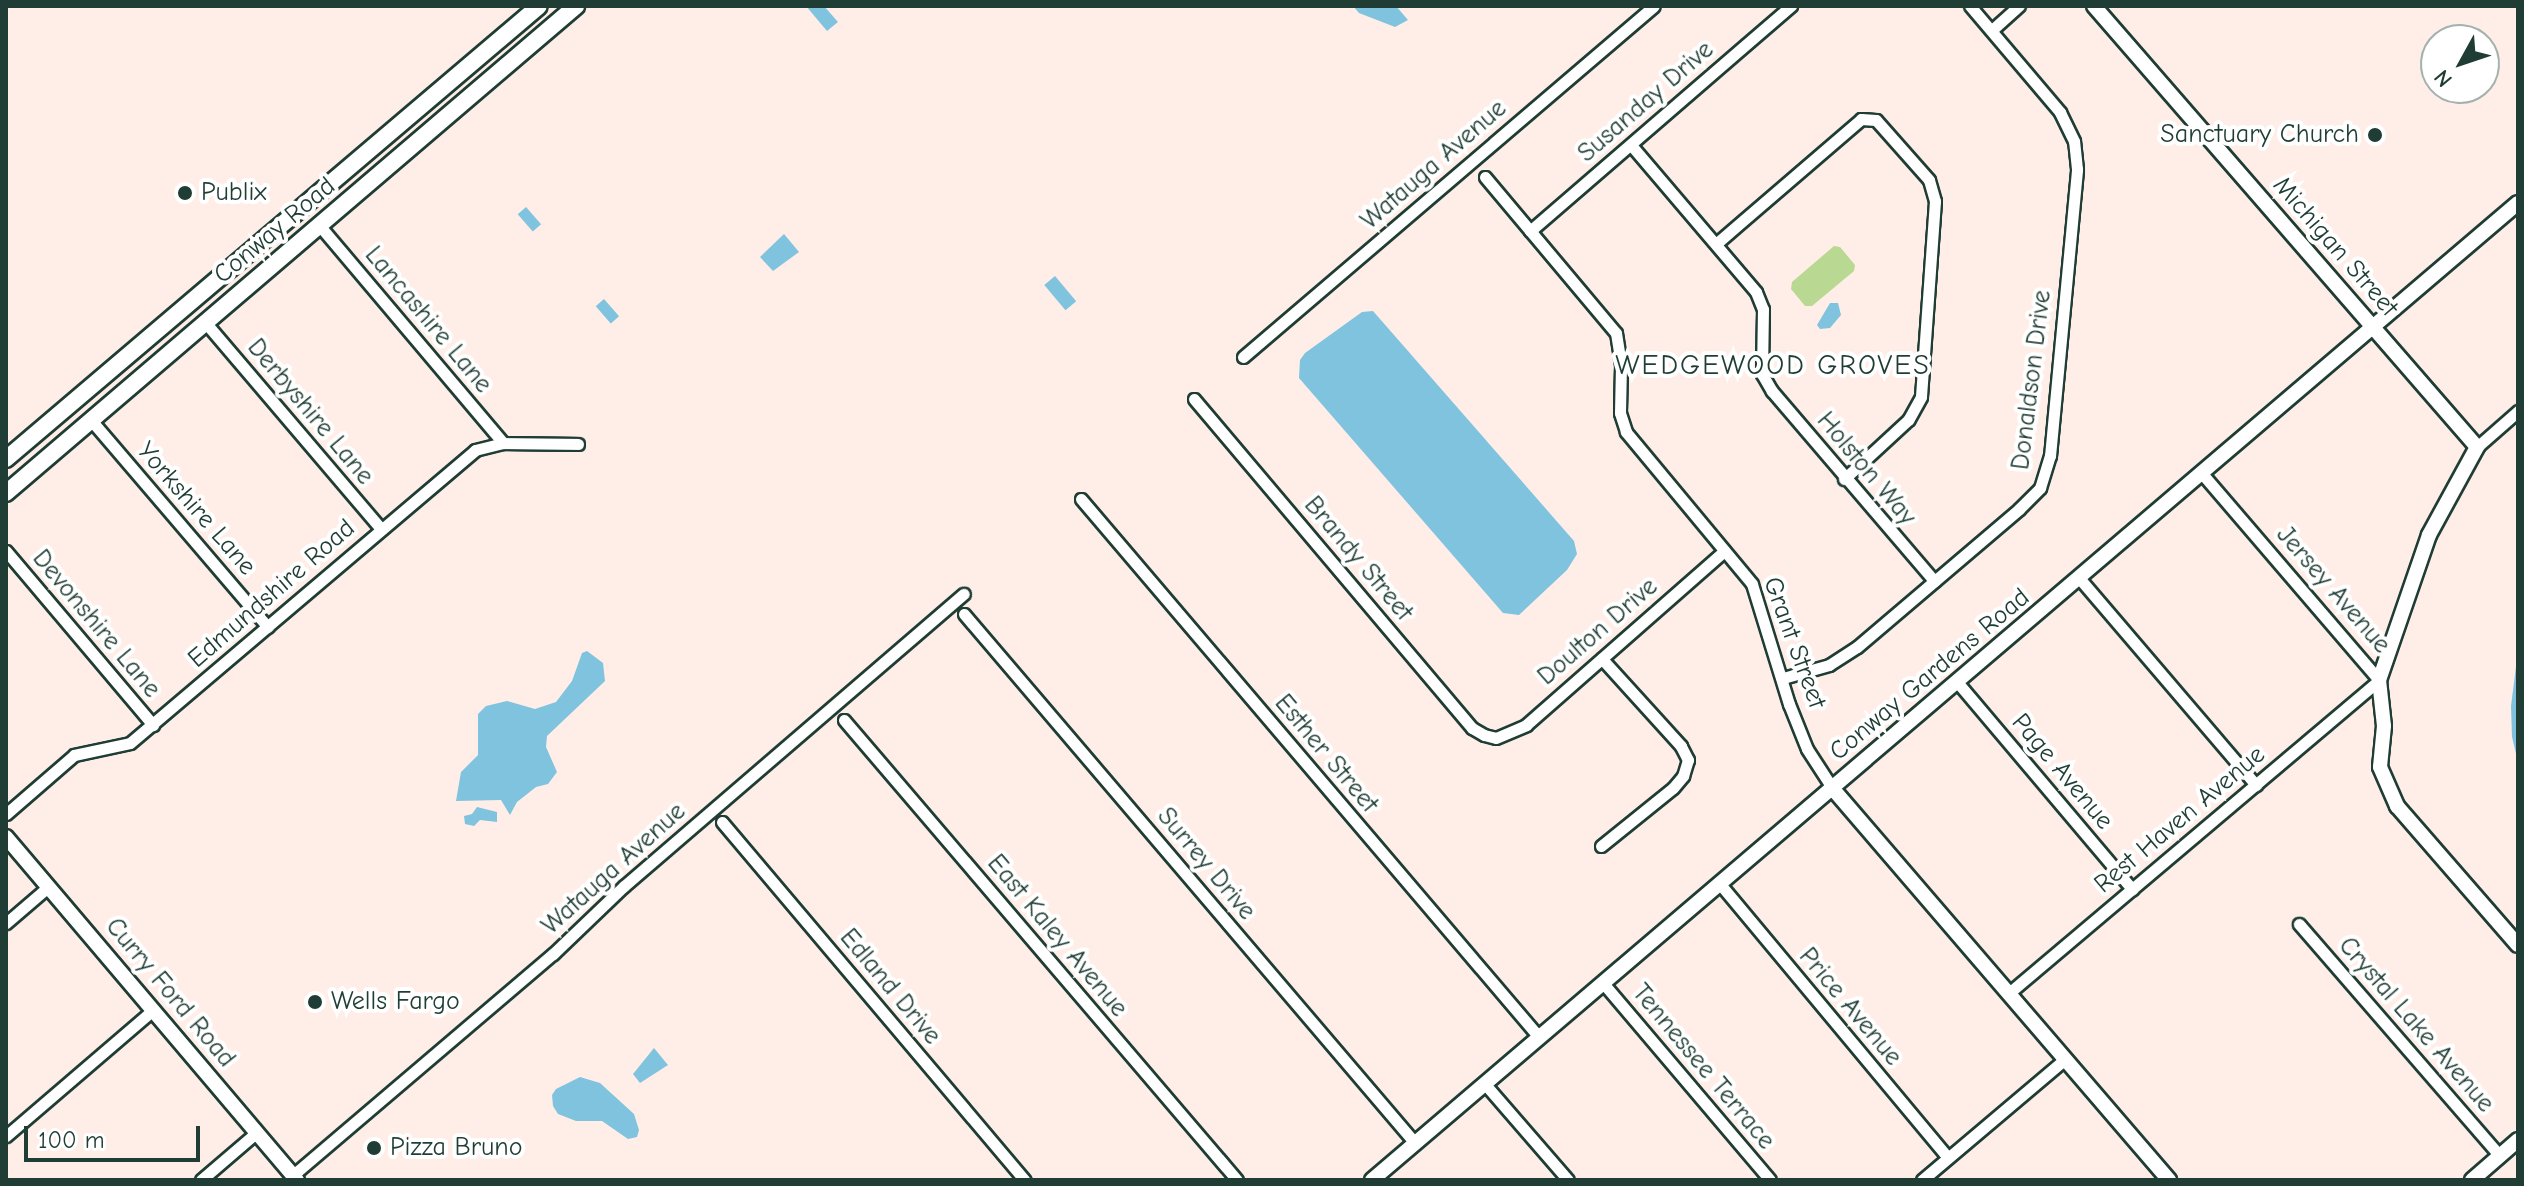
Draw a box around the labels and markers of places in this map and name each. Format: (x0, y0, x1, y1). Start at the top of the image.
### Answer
place label: Sanctuary Church (2160, 119, 2359, 151)
marker: Sanctuary Church (2366, 126, 2384, 144)
place label: Publix (201, 177, 267, 209)
marker: Publix (176, 184, 194, 202)
place label: Wells Fargo (331, 986, 460, 1018)
marker: Wells Fargo (306, 993, 324, 1011)
place label: Pizza Bruno (390, 1132, 522, 1164)
marker: Pizza Bruno (365, 1139, 383, 1157)

